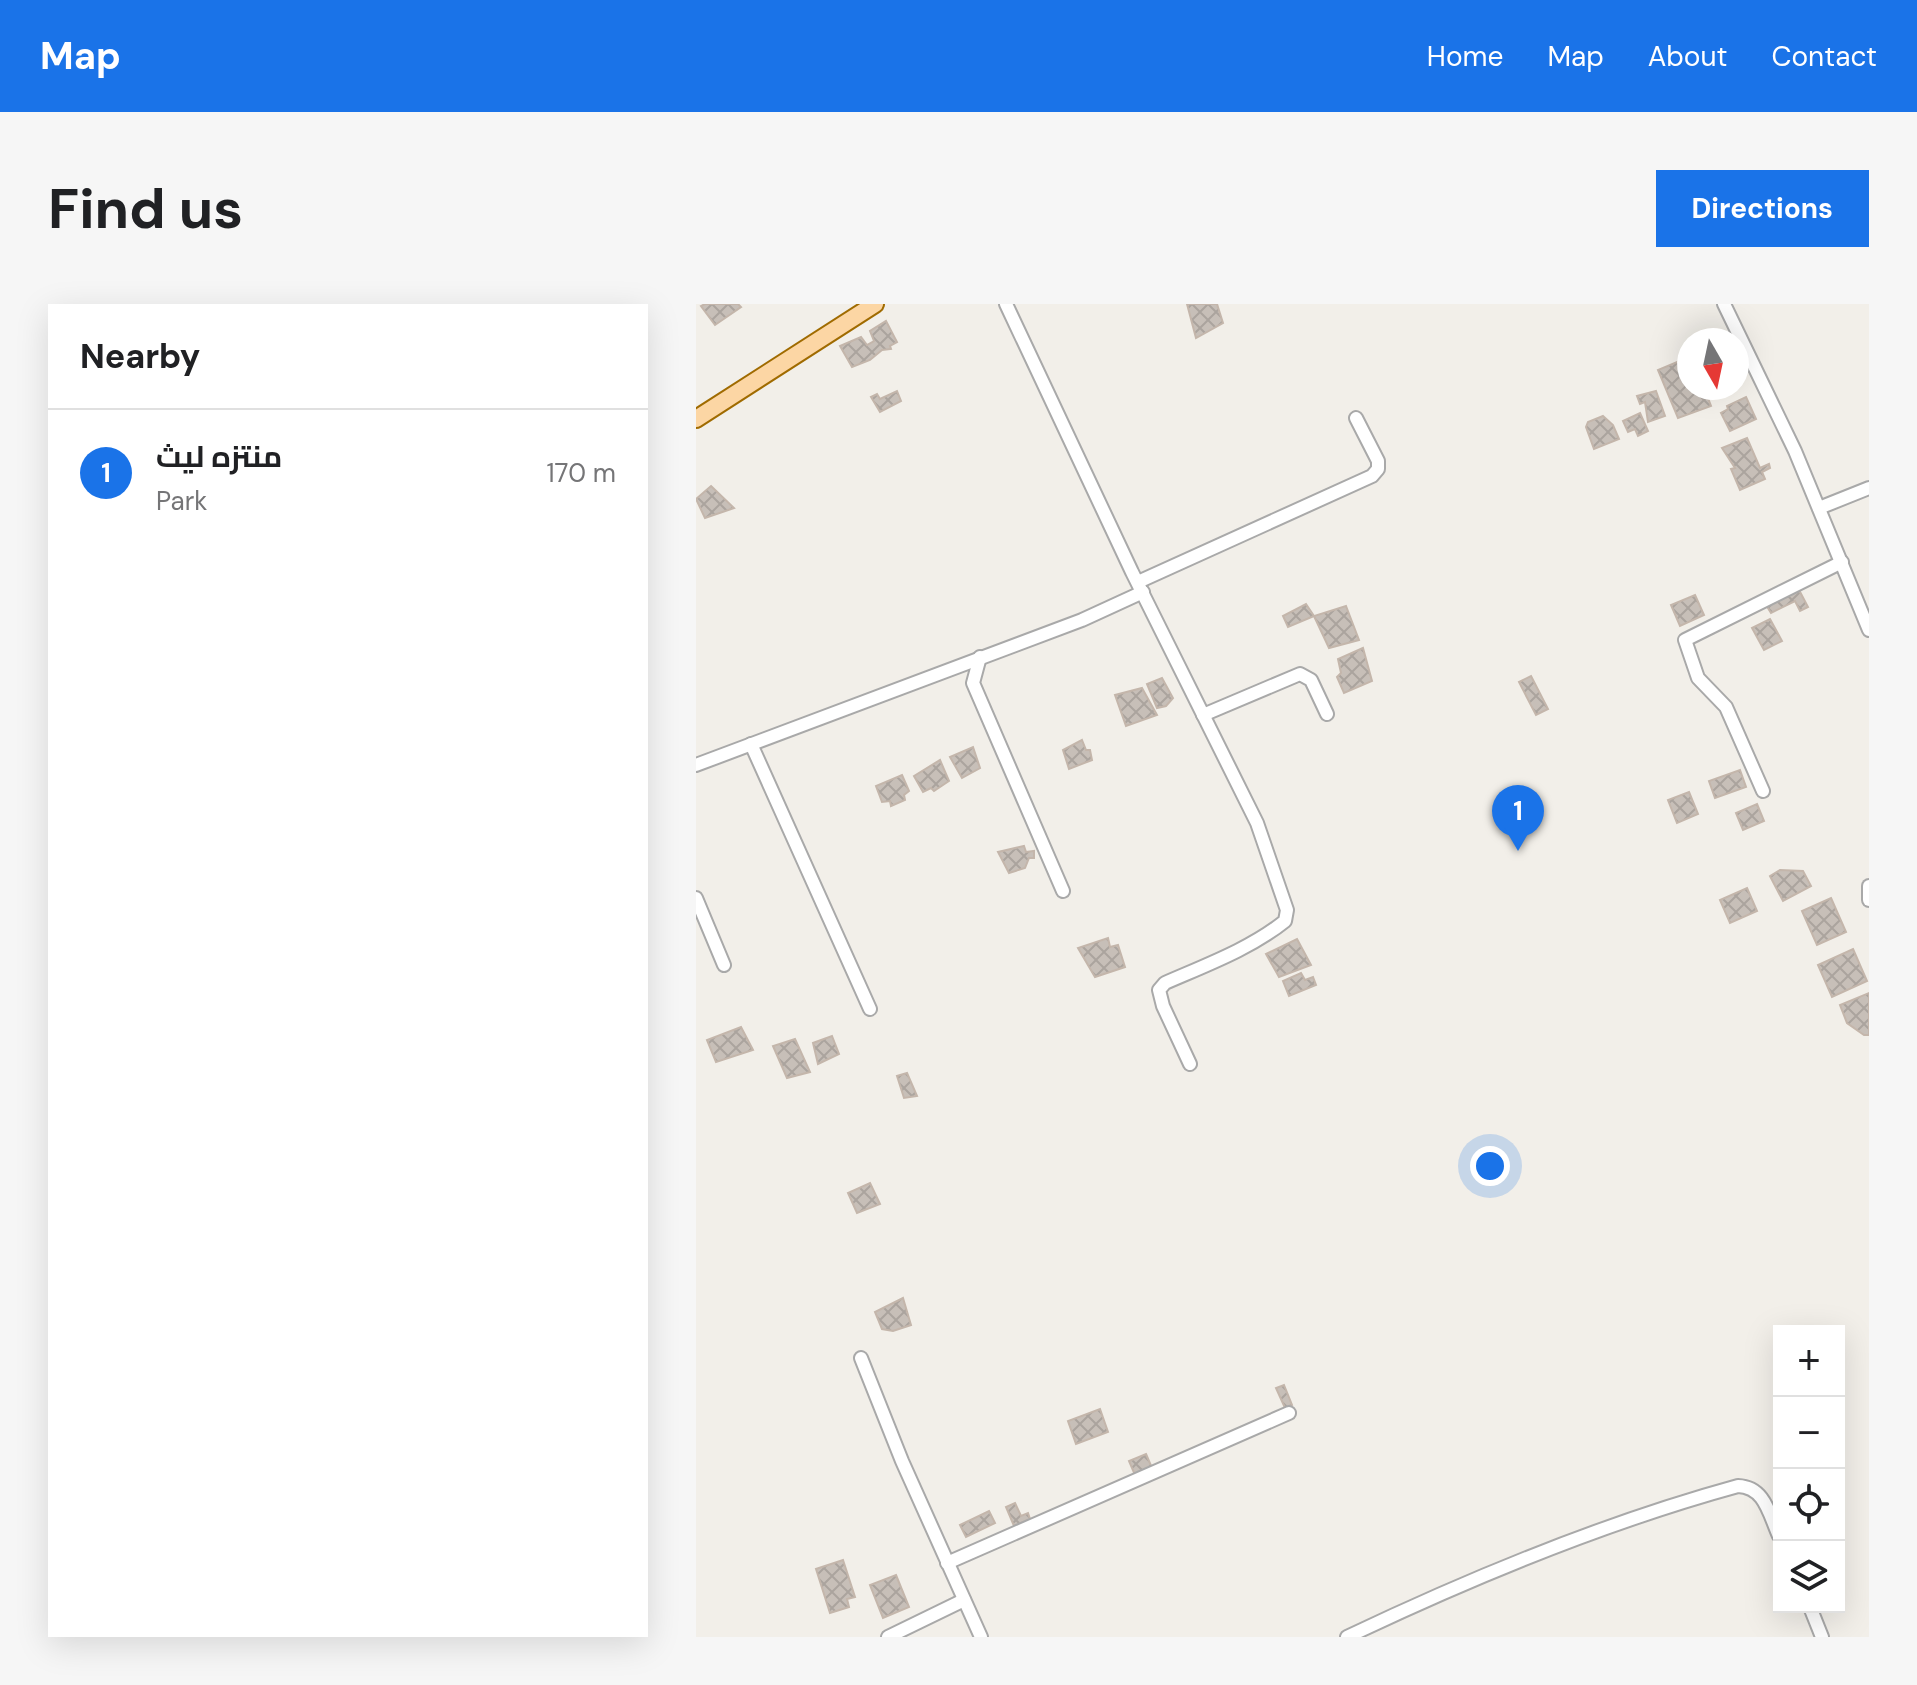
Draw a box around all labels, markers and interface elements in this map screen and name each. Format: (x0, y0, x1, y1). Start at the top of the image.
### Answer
text: Map (40, 31, 121, 81)
text: Home (1427, 38, 1503, 75)
text: Map (1547, 38, 1604, 75)
text: About (1648, 38, 1727, 75)
text: Contact (1771, 38, 1877, 75)
button: Directions (1656, 170, 1869, 247)
text: Find us (48, 172, 243, 245)
north arrow (1677, 328, 1749, 400)
text: Nearby (80, 334, 200, 379)
text: منتزه ليث (156, 437, 282, 476)
text: 1 (101, 456, 111, 490)
text: 170 m (547, 456, 616, 490)
text: Park (156, 484, 207, 518)
pin: 1 (1492, 785, 1544, 851)
your location (1470, 1146, 1510, 1186)
map controls (1773, 1325, 1845, 1613)
button: + (1773, 1325, 1845, 1397)
button: − (1773, 1397, 1845, 1469)
button: locate (1773, 1469, 1845, 1541)
button: layers (1773, 1541, 1845, 1613)

